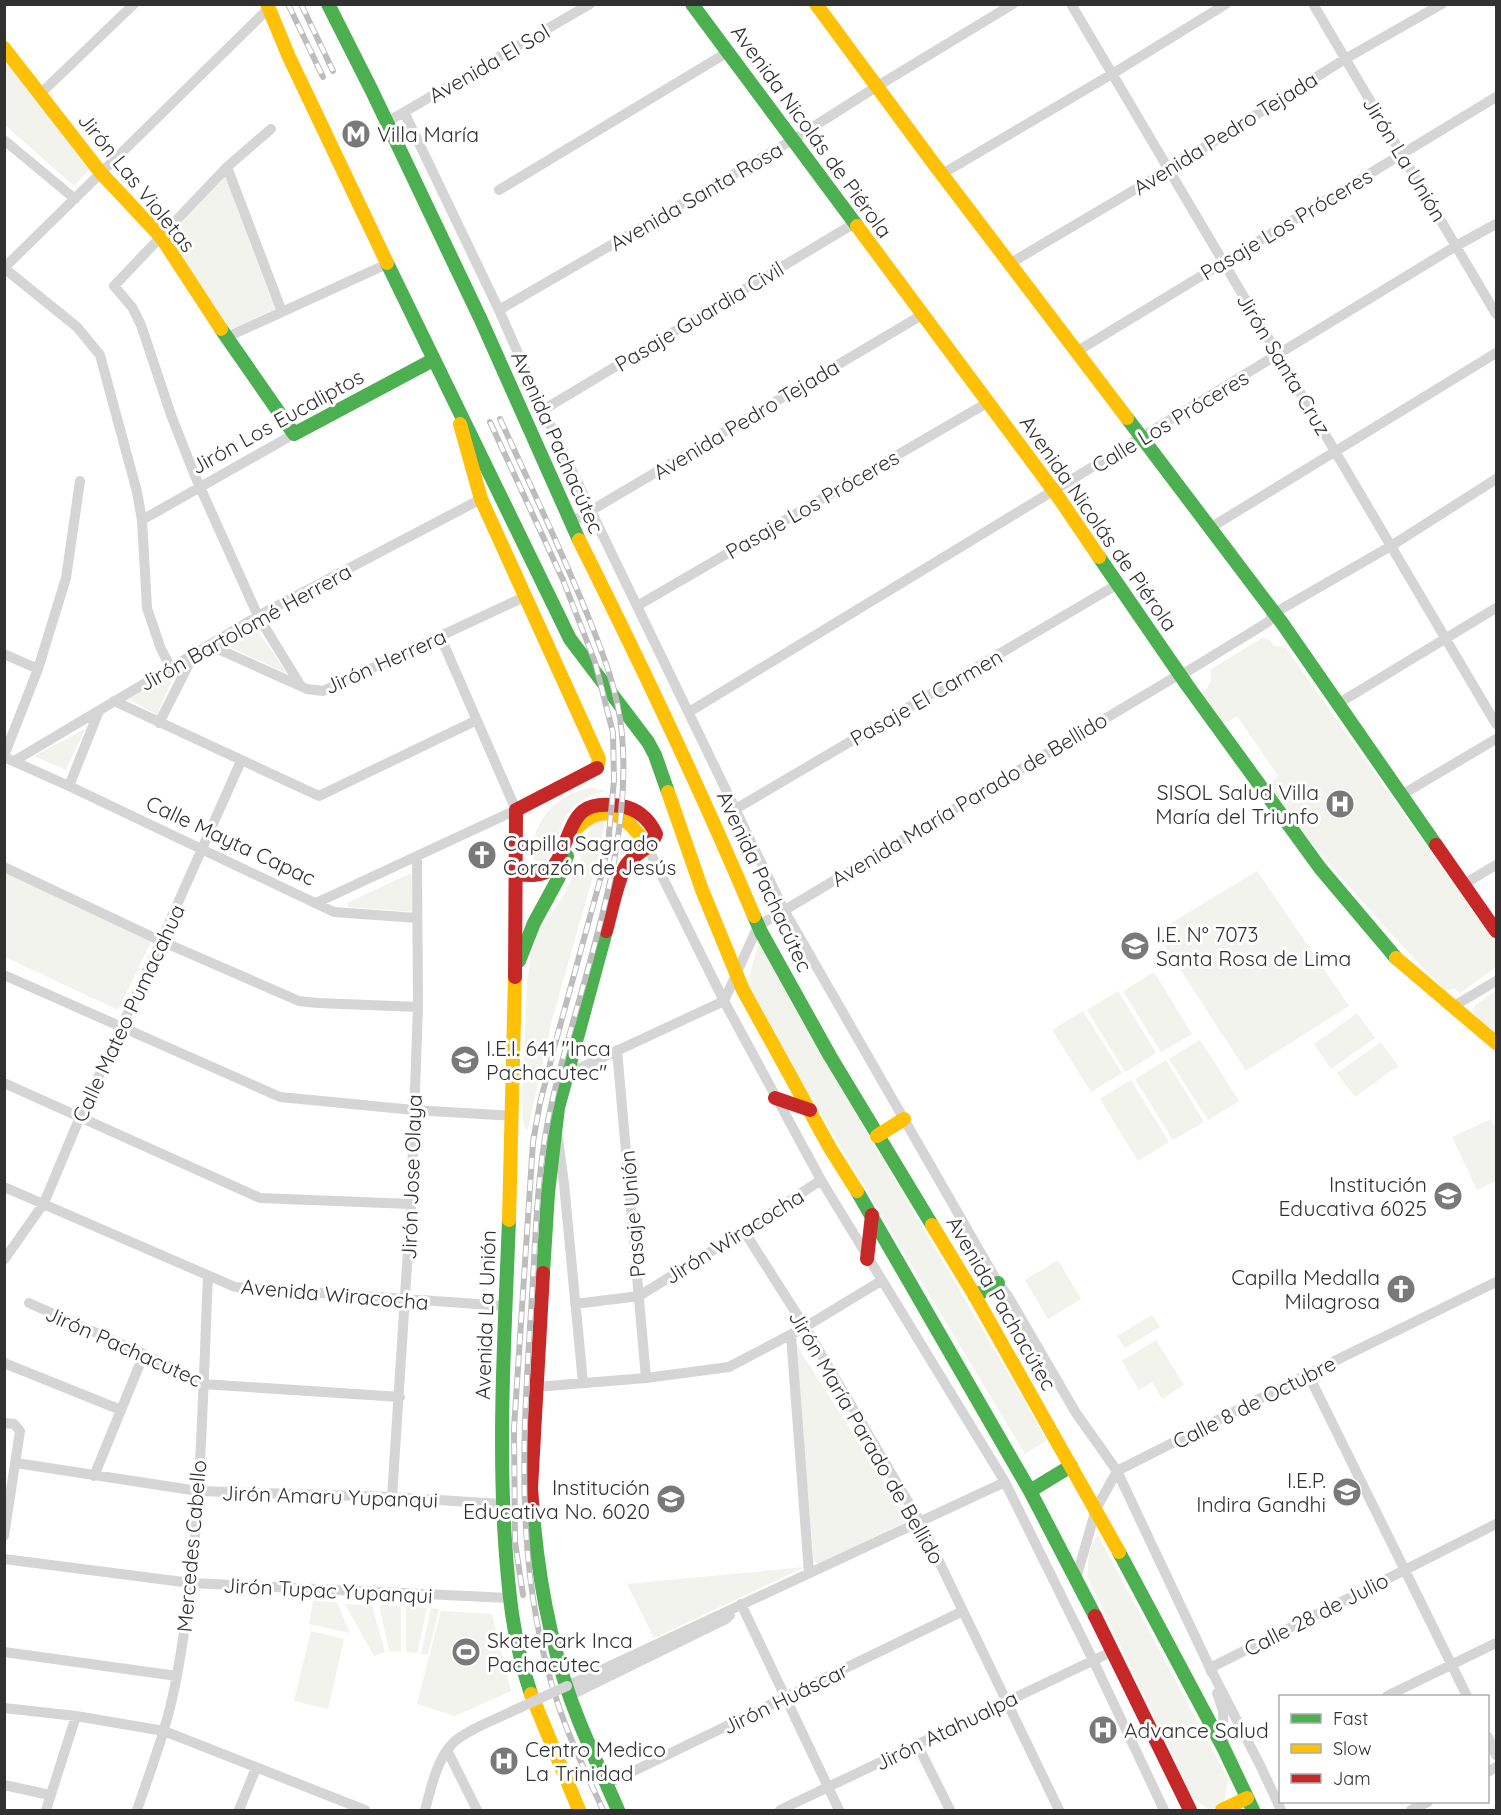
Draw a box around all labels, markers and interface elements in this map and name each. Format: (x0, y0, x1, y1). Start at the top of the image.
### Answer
street label: Avenida El Sol (424, 18, 554, 108)
street label: Avenida Nicolás de Piérola (726, 19, 898, 243)
street label: Avenida Pedro Tejada (1128, 66, 1322, 200)
street label: Jirón La Unión (1357, 92, 1453, 226)
street label: Jirón Las Violetas (73, 107, 201, 257)
metro station icon: Villa María (340, 118, 372, 150)
place label: Villa María (377, 121, 479, 147)
street label: Avenida Santa Rosa (605, 136, 787, 256)
street label: Pasaje Los Próceres (1195, 162, 1377, 286)
street label: Pasaje Guardia Civil (610, 255, 788, 377)
street label: Jirón Santa Cruz (1231, 288, 1337, 440)
street label: Avenida Pachacútec (506, 347, 610, 537)
street label: Avenida Pedro Tejada (648, 353, 844, 485)
street label: Jirón Los Eucaliptos (186, 363, 368, 479)
street label: Calle Los Próceres (1087, 364, 1253, 478)
street label: Avenida Nicolás de Piérola (1015, 410, 1183, 636)
street label: Pasaje Los Próceres (721, 444, 903, 564)
street label: Jirón Bartolomé Herrera (134, 558, 356, 696)
street label: Jirón Herrera (320, 623, 450, 699)
street label: Pasaje El Carmen (845, 643, 1007, 751)
street label: Avenida María Parado de Bellido (826, 706, 1112, 892)
place label: SISOL Salud Villa María del Triunfo (1155, 779, 1319, 829)
street label: Avenida Pachacútec (712, 786, 818, 976)
hospital icon: SISOL Salud Villa María del Triunfo (1324, 788, 1356, 820)
street label: Calle Mayta Capac (142, 789, 320, 891)
place label: Capilla Sagrado Corazón de Jesús (503, 830, 676, 880)
church icon: Capilla Sagrado Corazón de Jesús (466, 839, 498, 871)
street label: Calle Mateo Pumacahua (66, 900, 190, 1126)
place label: I.E. N° 7073 Santa Rosa de Lima (1156, 921, 1351, 971)
school or university icon: I.E. N° 7073 Santa Rosa de Lima (1119, 930, 1151, 962)
place label: I.E.I. 641 "Inca Pachacutec" (486, 1035, 611, 1085)
school or university icon: I.E.I. 641 "Inca Pachacutec" (449, 1044, 481, 1076)
street label: Jirón Jose Olaya (395, 1094, 427, 1260)
street label: Pasaje Unión (613, 1149, 651, 1279)
place label: Institución Educativa 6025 (1279, 1171, 1427, 1221)
school or university icon: Institución Educativa 6025 (1432, 1180, 1464, 1212)
street label: Jirón Wiracocha (659, 1183, 809, 1289)
street label: Avenida Pachacútec (942, 1211, 1063, 1395)
street label: Avenida La Unión (469, 1230, 501, 1400)
place label: Capilla Medalla Milagrosa (1231, 1264, 1380, 1314)
street label: Avenida Wiracocha (240, 1273, 430, 1315)
church icon: Capilla Medalla Milagrosa (1385, 1273, 1417, 1305)
street label: Jirón Pachacutec (42, 1300, 206, 1392)
street label: Jirón María Parado de Bellido (784, 1306, 950, 1568)
street label: Calle 8 de Octubre (1168, 1350, 1340, 1454)
street label: Mercedes Cabello (171, 1459, 211, 1633)
place label: I.E.P. Indira Gandhi (1196, 1467, 1326, 1517)
place label: Institución Educativa No. 6020 (463, 1474, 650, 1524)
school or university icon: I.E.P. Indira Gandhi (1331, 1476, 1363, 1508)
street label: Jirón Amaru Yupanqui (221, 1479, 439, 1513)
school or university icon: Institución Educativa No. 6020 (655, 1483, 687, 1515)
street label: Calle 28 de Julio (1239, 1566, 1393, 1662)
street label: Jirón Tupac Yupanqui (223, 1572, 433, 1608)
place label: SkatePark Inca Pachacútec (487, 1627, 633, 1677)
sports icon: SkatePark Inca Pachacútec (450, 1636, 482, 1668)
street label: Jirón Huáscar (718, 1656, 852, 1740)
street label: Jirón Atahualpa (870, 1684, 1022, 1776)
legend (1279, 1695, 1489, 1803)
text: Fast (1333, 1707, 1368, 1730)
hospital icon: Advance Salud (1087, 1714, 1119, 1746)
place label: Advance Salud (1124, 1717, 1269, 1743)
place label: Centro Medico La Trinidad (525, 1736, 666, 1786)
text: Slow (1333, 1737, 1371, 1760)
hospital icon: Centro Medico La Trinidad (488, 1745, 520, 1777)
text: Jam (1333, 1767, 1371, 1790)

